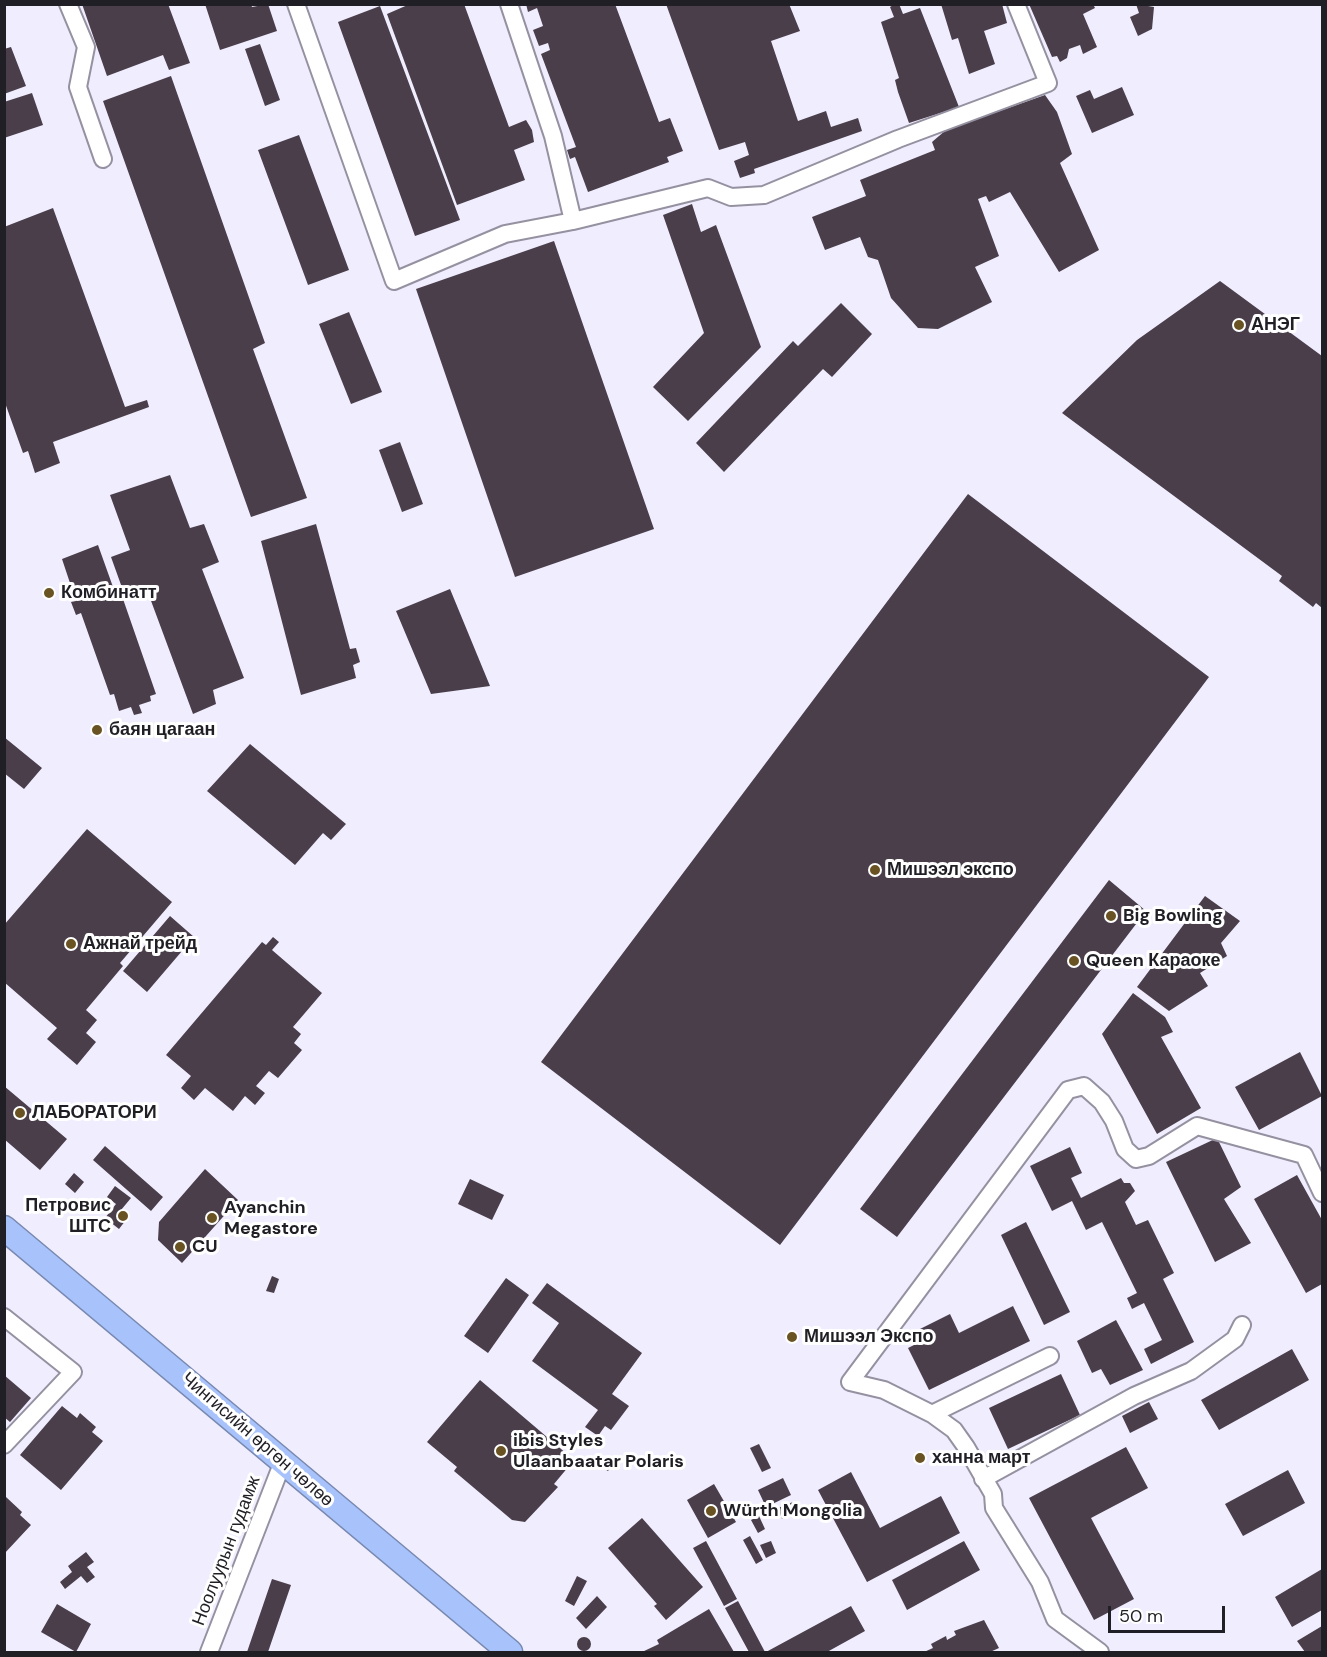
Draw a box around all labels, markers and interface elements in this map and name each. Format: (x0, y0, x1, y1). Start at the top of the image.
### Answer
place label: АНЭГ (1251, 314, 1300, 336)
marker: АНЭГ (1232, 318, 1246, 332)
place label: Комбинатт (61, 582, 157, 604)
marker: Комбинатт (42, 586, 56, 600)
place label: баян цагаан (109, 719, 215, 741)
marker: баян цагаан (90, 723, 104, 737)
place label: Мишээл экспо (887, 859, 1014, 881)
marker: Мишээл экспо (868, 863, 882, 877)
place label: Big Bowling (1123, 905, 1223, 927)
marker: Big Bowling (1104, 909, 1118, 923)
place label: Ажнай трейд (83, 933, 197, 955)
marker: Ажнай трейд (64, 937, 78, 951)
place label: Queen Караоке (1086, 950, 1220, 972)
marker: Queen Караоке (1067, 954, 1081, 968)
place label: ЛАБОРАТОРИ (32, 1102, 157, 1124)
marker: ЛАБОРАТОРИ (13, 1106, 27, 1120)
place label: Петровис ШТС (25, 1195, 111, 1238)
place label: Ayanchin Megastore (224, 1197, 318, 1240)
marker: Петровис ШТС (116, 1209, 130, 1223)
marker: Ayanchin Megastore (205, 1211, 219, 1225)
place label: CU (192, 1236, 218, 1258)
marker: CU (173, 1240, 187, 1254)
place label: Мишээл Экспо (804, 1326, 934, 1348)
marker: Мишээл Экспо (785, 1330, 799, 1344)
street label: Чингисийн өргөн чөлөө (177, 1368, 337, 1512)
place label: ibis Styles Ulaanbaatar Polaris (513, 1430, 684, 1472)
marker: ibis Styles Ulaanbaatar Polaris (494, 1444, 508, 1458)
place label: ханна март (932, 1447, 1031, 1469)
marker: ханна март (913, 1451, 927, 1465)
street label: Ноолуурын гудамж (189, 1473, 265, 1629)
place label: Würth Mongolia (723, 1500, 862, 1522)
marker: Würth Mongolia (704, 1504, 718, 1518)
scale bar (1111, 1594, 1228, 1632)
text: 50 m (1119, 1604, 1163, 1628)

